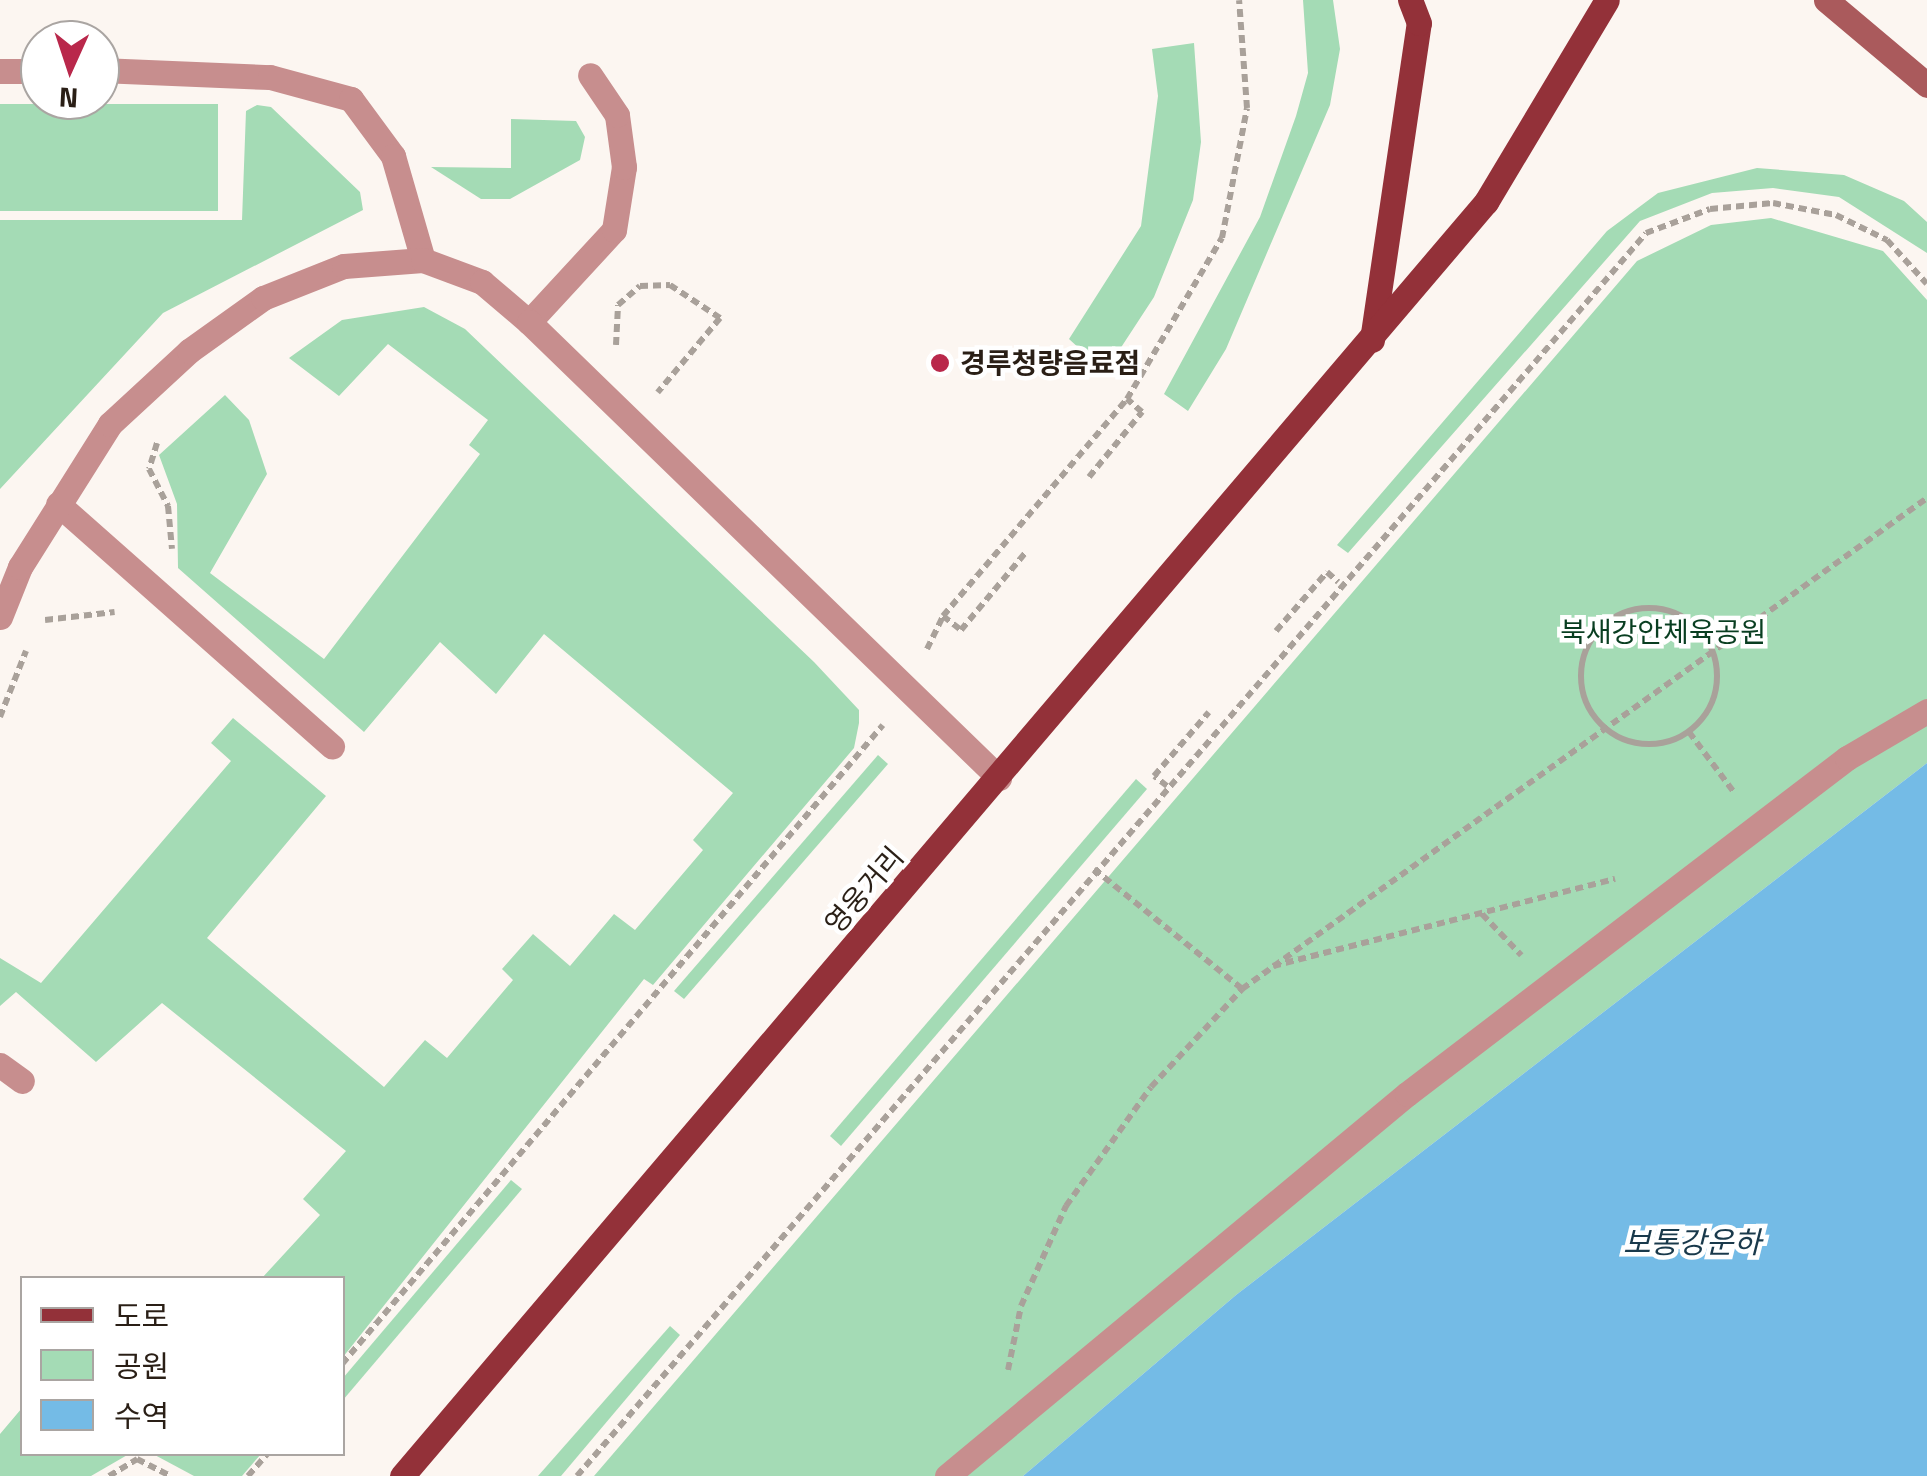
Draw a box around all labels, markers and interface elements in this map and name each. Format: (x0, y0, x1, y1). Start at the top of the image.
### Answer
north arrow (20, 20, 120, 120)
text: N (58, 76, 79, 120)
place label: 경루청량음료점 (960, 346, 1140, 380)
marker: 경루청량음료점 (929, 352, 951, 374)
park label: 북새강안체육공원 (1560, 615, 1766, 649)
street label: 영웅거리 (818, 840, 910, 940)
water label: 보통강운하 (1623, 1224, 1761, 1260)
legend (20, 1276, 345, 1456)
text: 도로 (114, 1293, 169, 1339)
text: 공원 (114, 1343, 169, 1389)
text: 수역 (114, 1393, 169, 1439)

